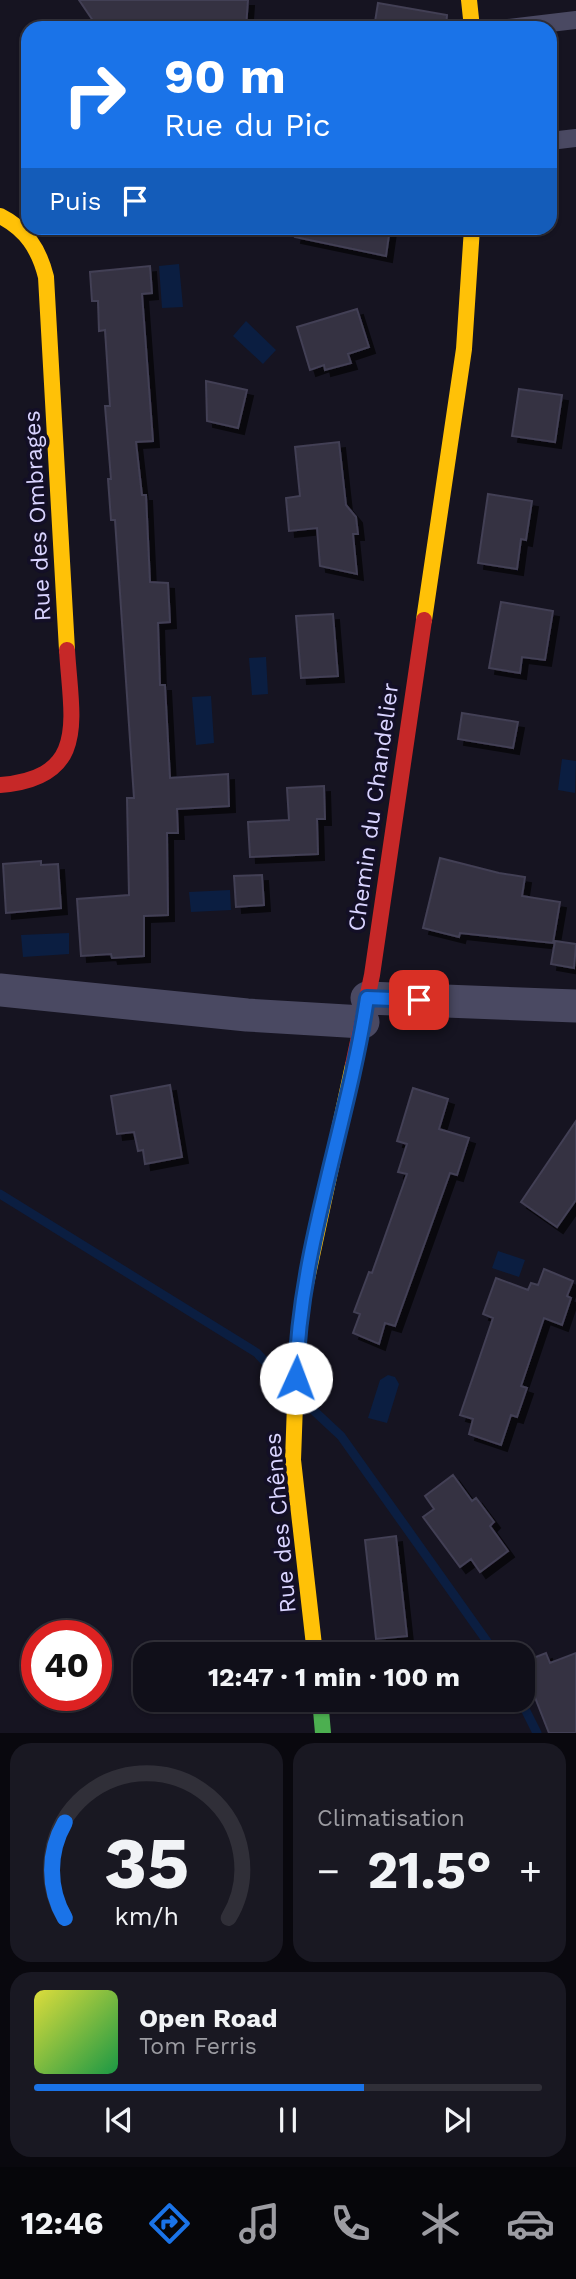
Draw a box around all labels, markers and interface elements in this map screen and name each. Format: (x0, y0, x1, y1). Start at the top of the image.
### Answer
text: 90 m (164, 47, 286, 105)
icon: right (49, 49, 140, 140)
text: Rue du Pic (164, 106, 331, 144)
icon: arrive (116, 182, 154, 220)
text: Puis (49, 186, 102, 216)
street label: Rue des Ombrages (18, 410, 57, 622)
street label: Chemin du Chandelier (343, 681, 404, 933)
pin (389, 970, 449, 1030)
icon: arrive (400, 981, 438, 1019)
position arrow (259, 1341, 333, 1415)
street label: Rue des Chênes (259, 1432, 302, 1614)
speed limit sign: 40 (21, 1620, 112, 1711)
text: 12:47 · 1 min · 100 m (208, 1662, 460, 1692)
text: Climatisation (317, 1805, 465, 1832)
text: 35 (104, 1821, 189, 1907)
text: 21.5° (367, 1840, 492, 1901)
text: − (317, 1849, 340, 1893)
text: + (519, 1849, 542, 1893)
text: km/h (114, 1902, 179, 1931)
text: Open Road (139, 2003, 277, 2033)
text: Tom Ferris (139, 2033, 257, 2060)
icon: previous (100, 2101, 138, 2139)
icon: pause (269, 2101, 307, 2139)
icon: next (438, 2101, 476, 2139)
icon: directions (145, 2199, 194, 2248)
icon: music (235, 2199, 284, 2248)
icon: phone (326, 2199, 375, 2248)
icon: climate (416, 2199, 465, 2248)
icon: car (506, 2199, 555, 2248)
text: 12:46 (21, 2204, 104, 2242)

